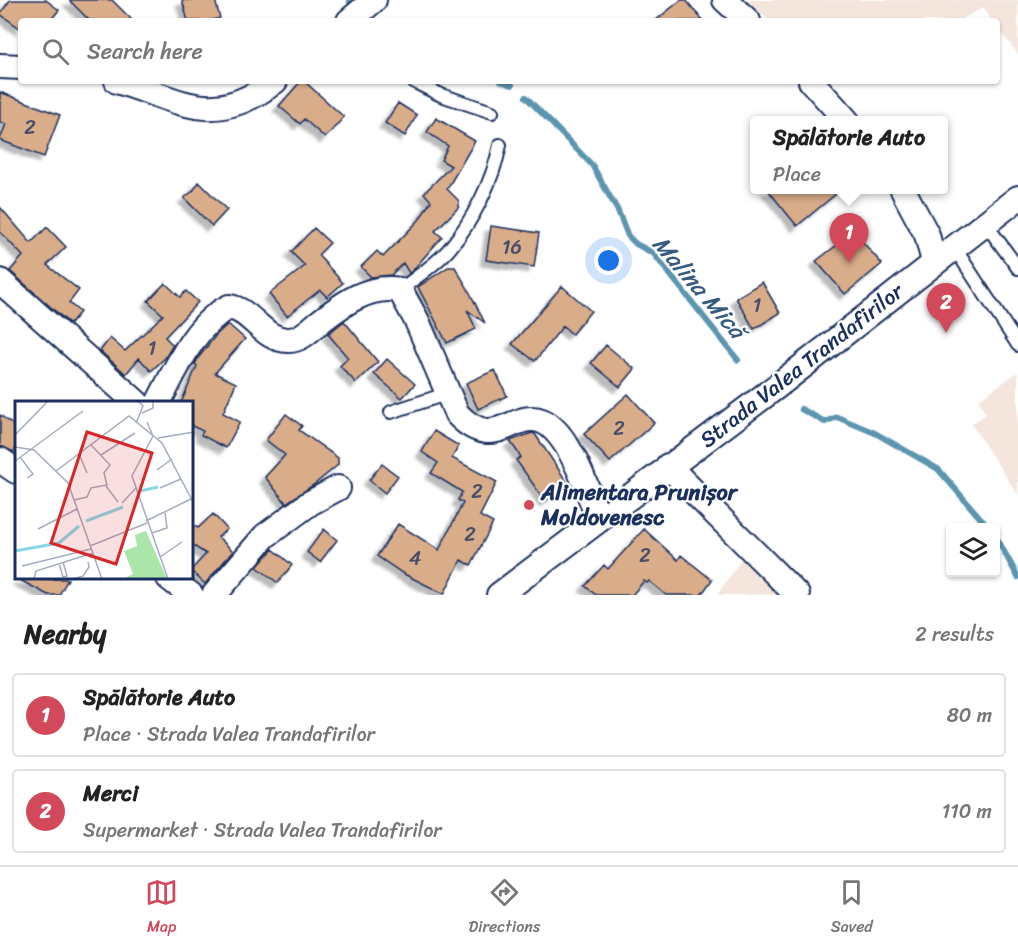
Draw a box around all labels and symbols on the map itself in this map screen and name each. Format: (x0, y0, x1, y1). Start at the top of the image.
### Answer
house number: 2 (24, 110, 36, 145)
pin: 1 (830, 214, 868, 263)
water label: Malina Mică (642, 225, 760, 352)
house number: 16 (502, 230, 522, 265)
your location (594, 246, 623, 275)
street label: Strada Valea Trandafirilor (691, 272, 914, 458)
pin: 2 (926, 284, 966, 333)
house number: 1 (753, 288, 761, 323)
house number: 1 (148, 331, 156, 366)
inset map (15, 401, 194, 580)
house number: 2 (613, 411, 625, 446)
place label: Alimentara Prunișor Moldovenesc (540, 473, 739, 537)
house number: 2 (471, 474, 483, 509)
marker: Alimentara Prunișor Moldovenesc (522, 498, 536, 512)
house number: 2 (464, 517, 476, 552)
house number: 2 (639, 538, 651, 573)
house number: 4 (409, 541, 421, 576)

